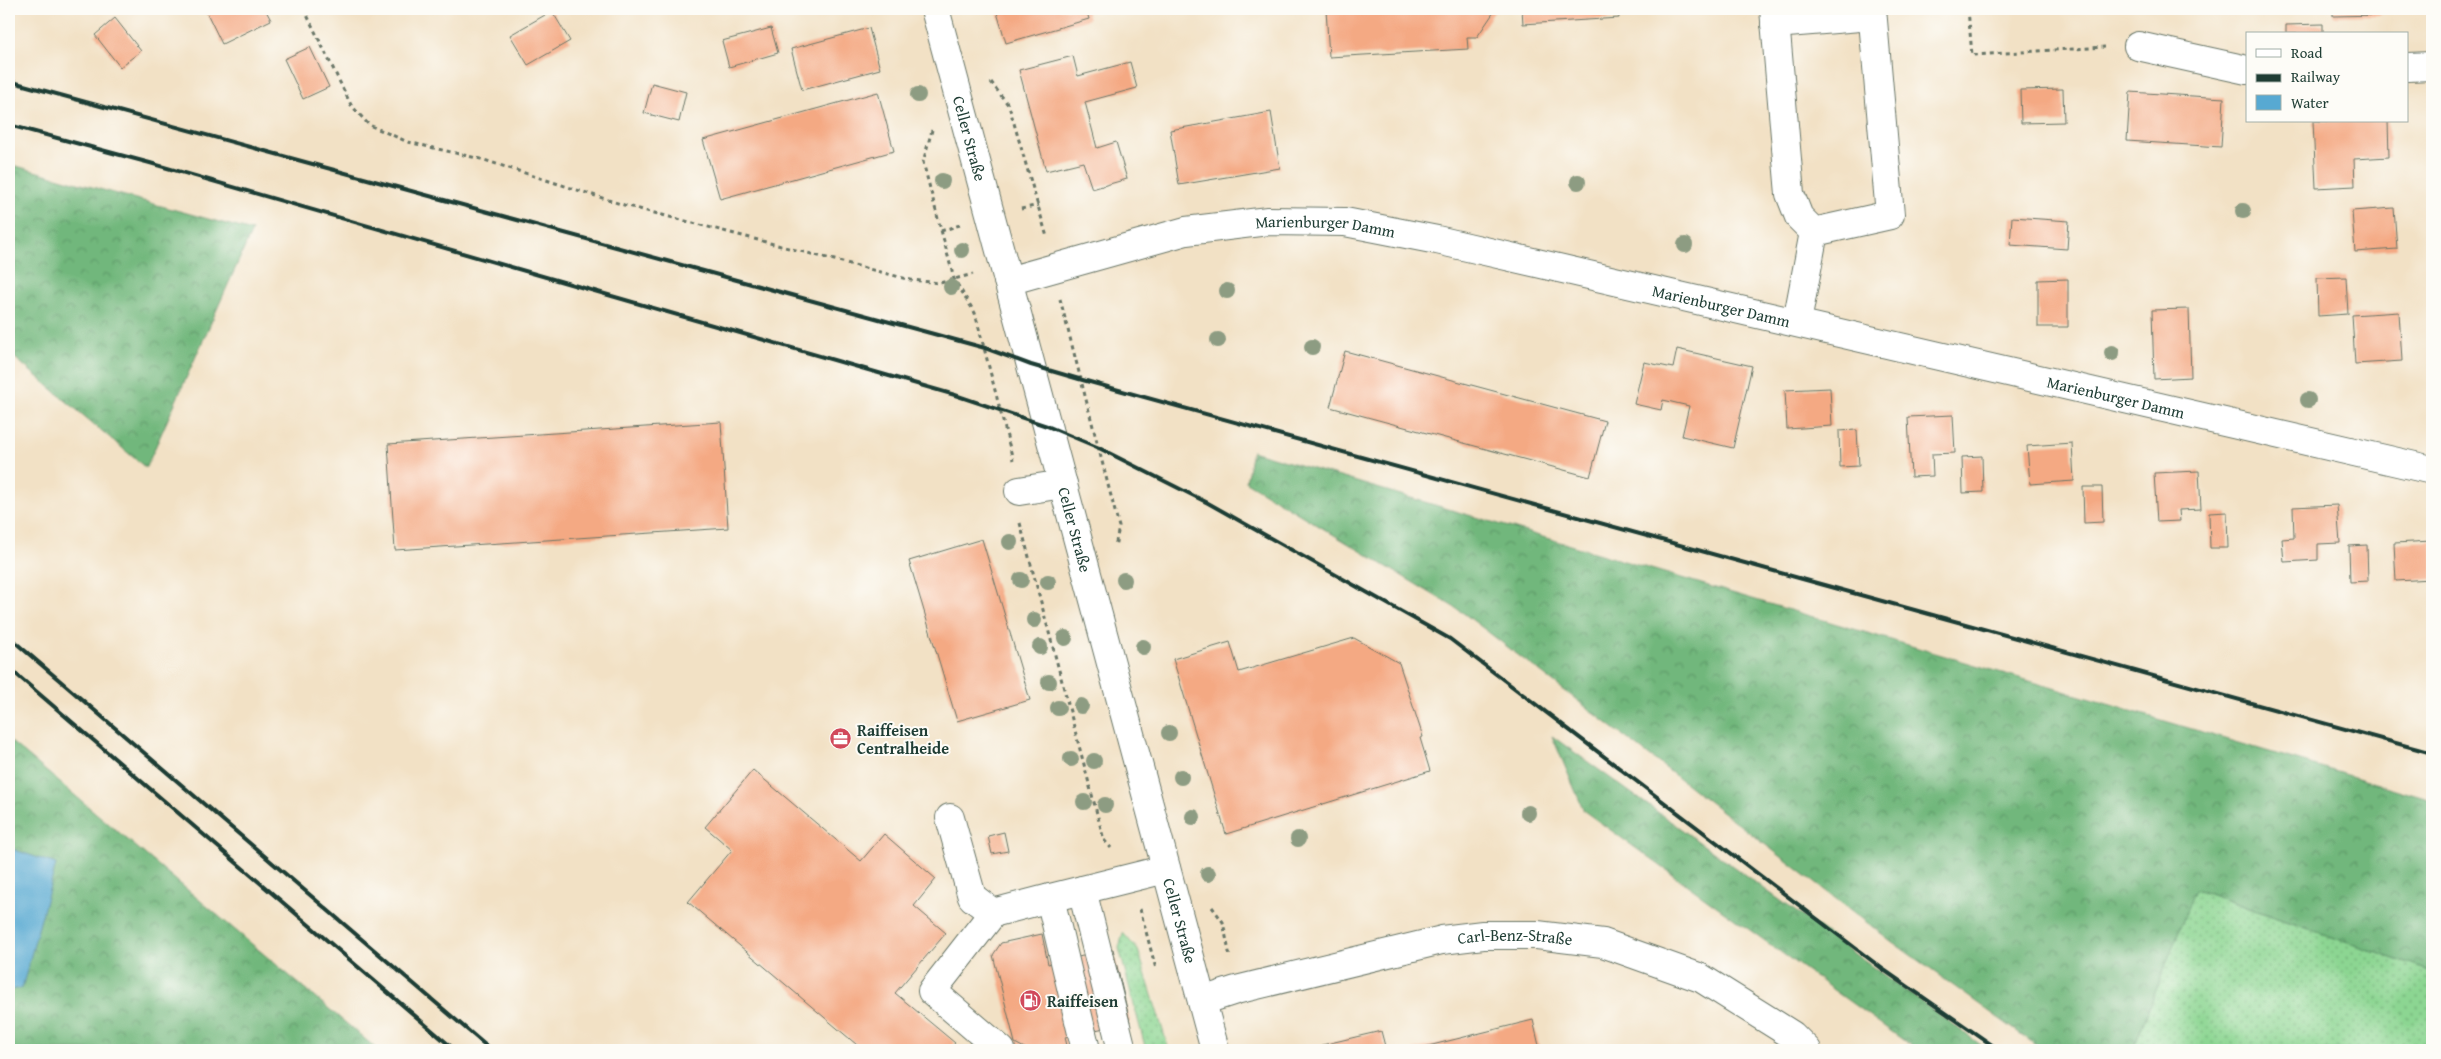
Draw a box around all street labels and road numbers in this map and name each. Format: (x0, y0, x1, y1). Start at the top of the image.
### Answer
street label: Celler Straße (947, 93, 993, 184)
street label: Marienburger Damm (1254, 209, 1397, 244)
street label: Marienburger Damm (1650, 278, 1793, 333)
street label: Marienburger Damm (2045, 369, 2187, 424)
street label: Celler Straße (1052, 484, 1098, 575)
street label: Celler Straße (1157, 875, 1203, 966)
street label: Carl-Benz-Straße (1456, 923, 1574, 951)

